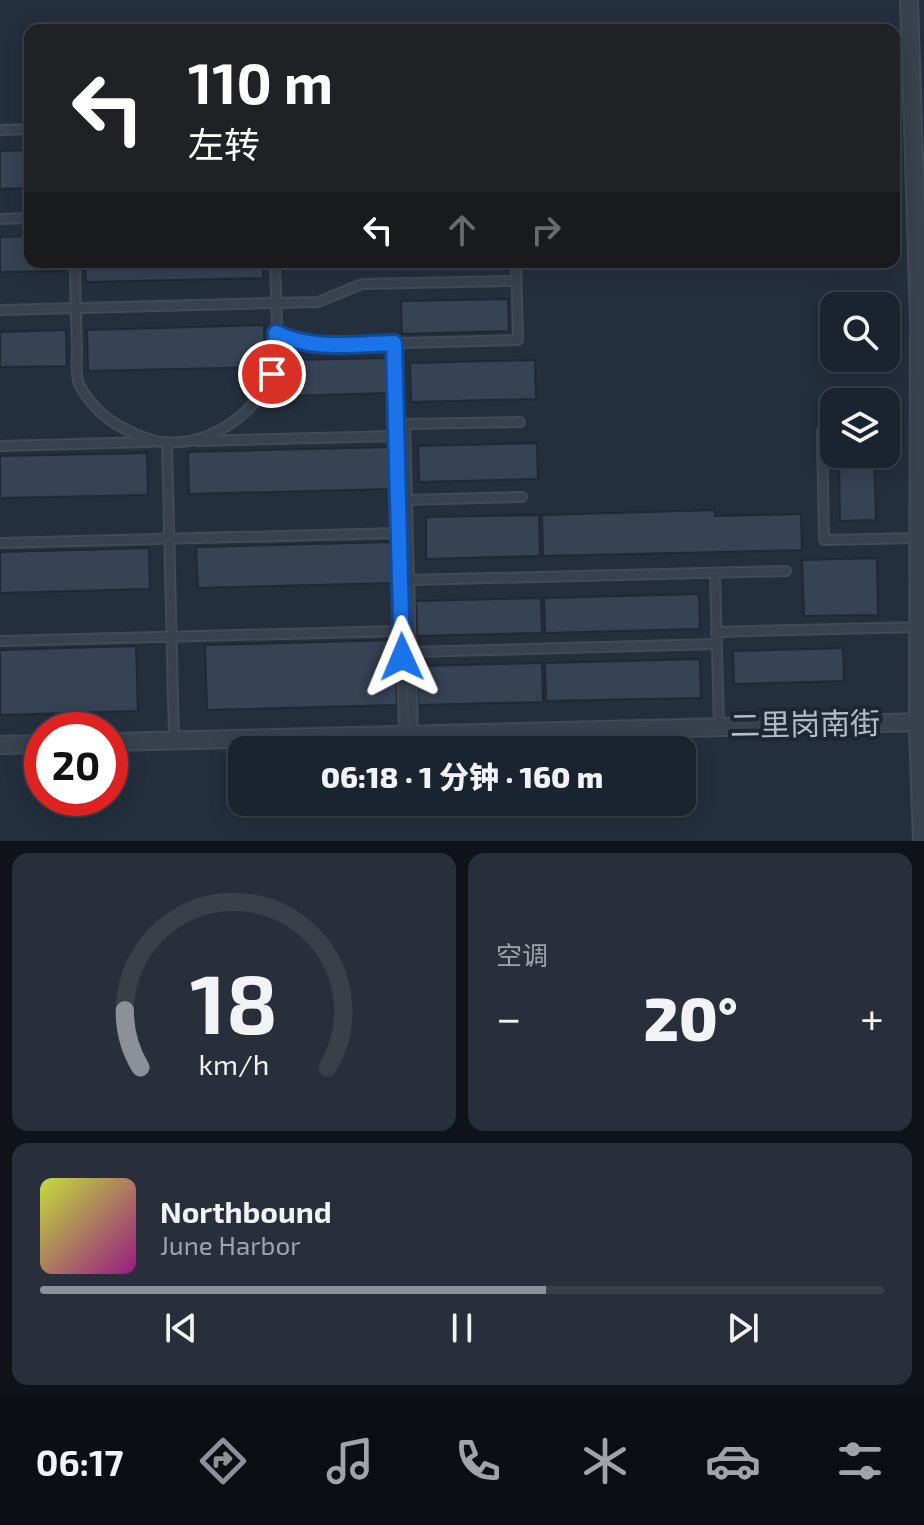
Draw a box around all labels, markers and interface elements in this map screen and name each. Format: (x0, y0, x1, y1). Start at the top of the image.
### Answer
text: 110 m (188, 48, 333, 115)
icon: left (56, 56, 160, 160)
text: 左转 (188, 122, 260, 165)
icon: left (356, 208, 400, 252)
icon: ahead (440, 208, 484, 252)
icon: right (524, 208, 568, 252)
map controls (820, 292, 900, 468)
button: search (820, 292, 900, 372)
pin (238, 340, 306, 408)
icon: arrive (250, 352, 294, 396)
button: layers (820, 388, 900, 468)
position arrow (360, 615, 444, 699)
street label: 二里岗南街 (730, 704, 880, 742)
speed limit sign: 20 (24, 712, 128, 816)
text: 06:18 · 1 分钟 · 160 m (321, 758, 603, 794)
text: 空调 (496, 939, 548, 970)
text: 18 (190, 951, 278, 1051)
text: 20° (644, 981, 738, 1053)
text: − (496, 990, 522, 1043)
text: + (860, 990, 884, 1043)
text: km/h (199, 1046, 269, 1081)
text: Northbound (160, 1193, 332, 1229)
text: June Harbor (160, 1229, 301, 1260)
icon: previous (159, 1306, 203, 1350)
icon: pause (440, 1306, 484, 1350)
icon: next (721, 1306, 765, 1350)
icon: directions (195, 1433, 251, 1489)
icon: music (322, 1433, 378, 1489)
icon: phone (450, 1433, 506, 1489)
icon: climate (577, 1433, 633, 1489)
icon: car (705, 1433, 761, 1489)
icon: filters (832, 1433, 888, 1489)
text: 06:17 (36, 1440, 124, 1483)

